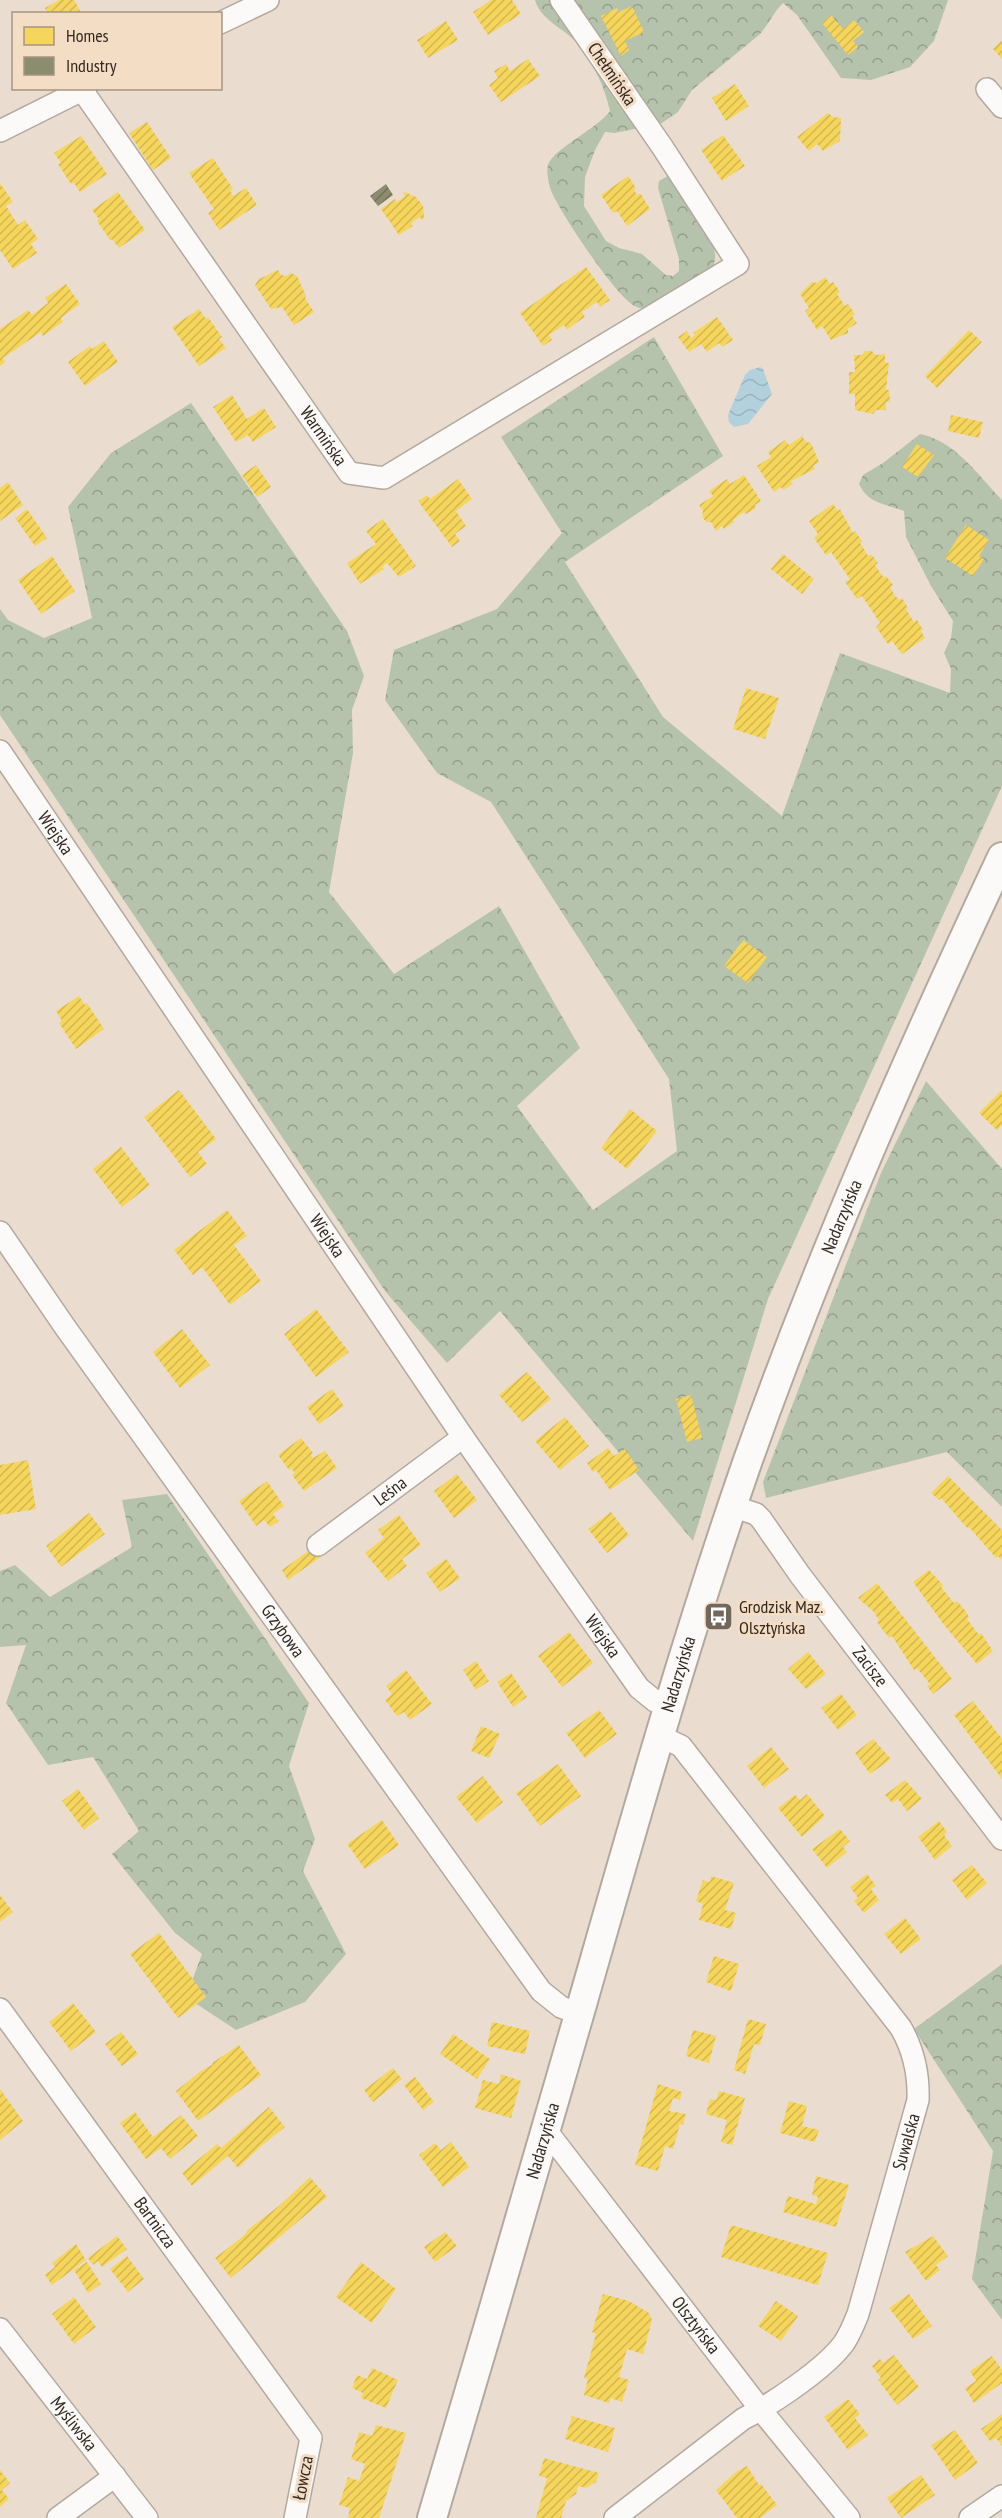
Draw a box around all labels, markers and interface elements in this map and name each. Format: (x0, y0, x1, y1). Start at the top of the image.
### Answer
legend (12, 12, 222, 90)
text: Homes (66, 24, 109, 47)
street label: Chełmińska (583, 38, 642, 110)
text: Industry (66, 54, 117, 77)
street label: Warmińska (295, 402, 352, 470)
street label: Wiejska (33, 807, 79, 859)
street label: Nadarzyńska (816, 1176, 867, 1257)
street label: Wiejska (305, 1209, 351, 1262)
street label: Leśna (369, 1471, 411, 1511)
place label: Grodzisk Maz. Olsztyńska (739, 1595, 824, 1639)
street label: Grzybowa (256, 1599, 310, 1662)
bus stop icon: Grodzisk Maz. Olsztyńska (702, 1601, 734, 1633)
street label: Wiejska (580, 1610, 626, 1662)
street label: Nadarzyńska (655, 1633, 700, 1715)
street label: Zacisze (848, 1641, 893, 1691)
street label: Nadarzyńska (520, 2100, 564, 2181)
street label: Suwalska (887, 2111, 925, 2173)
street label: Bartnicza (129, 2192, 182, 2253)
street label: Olsztyńska (667, 2291, 726, 2358)
street label: Myśliwska (46, 2391, 103, 2455)
street label: Łowcza (287, 2454, 318, 2502)

